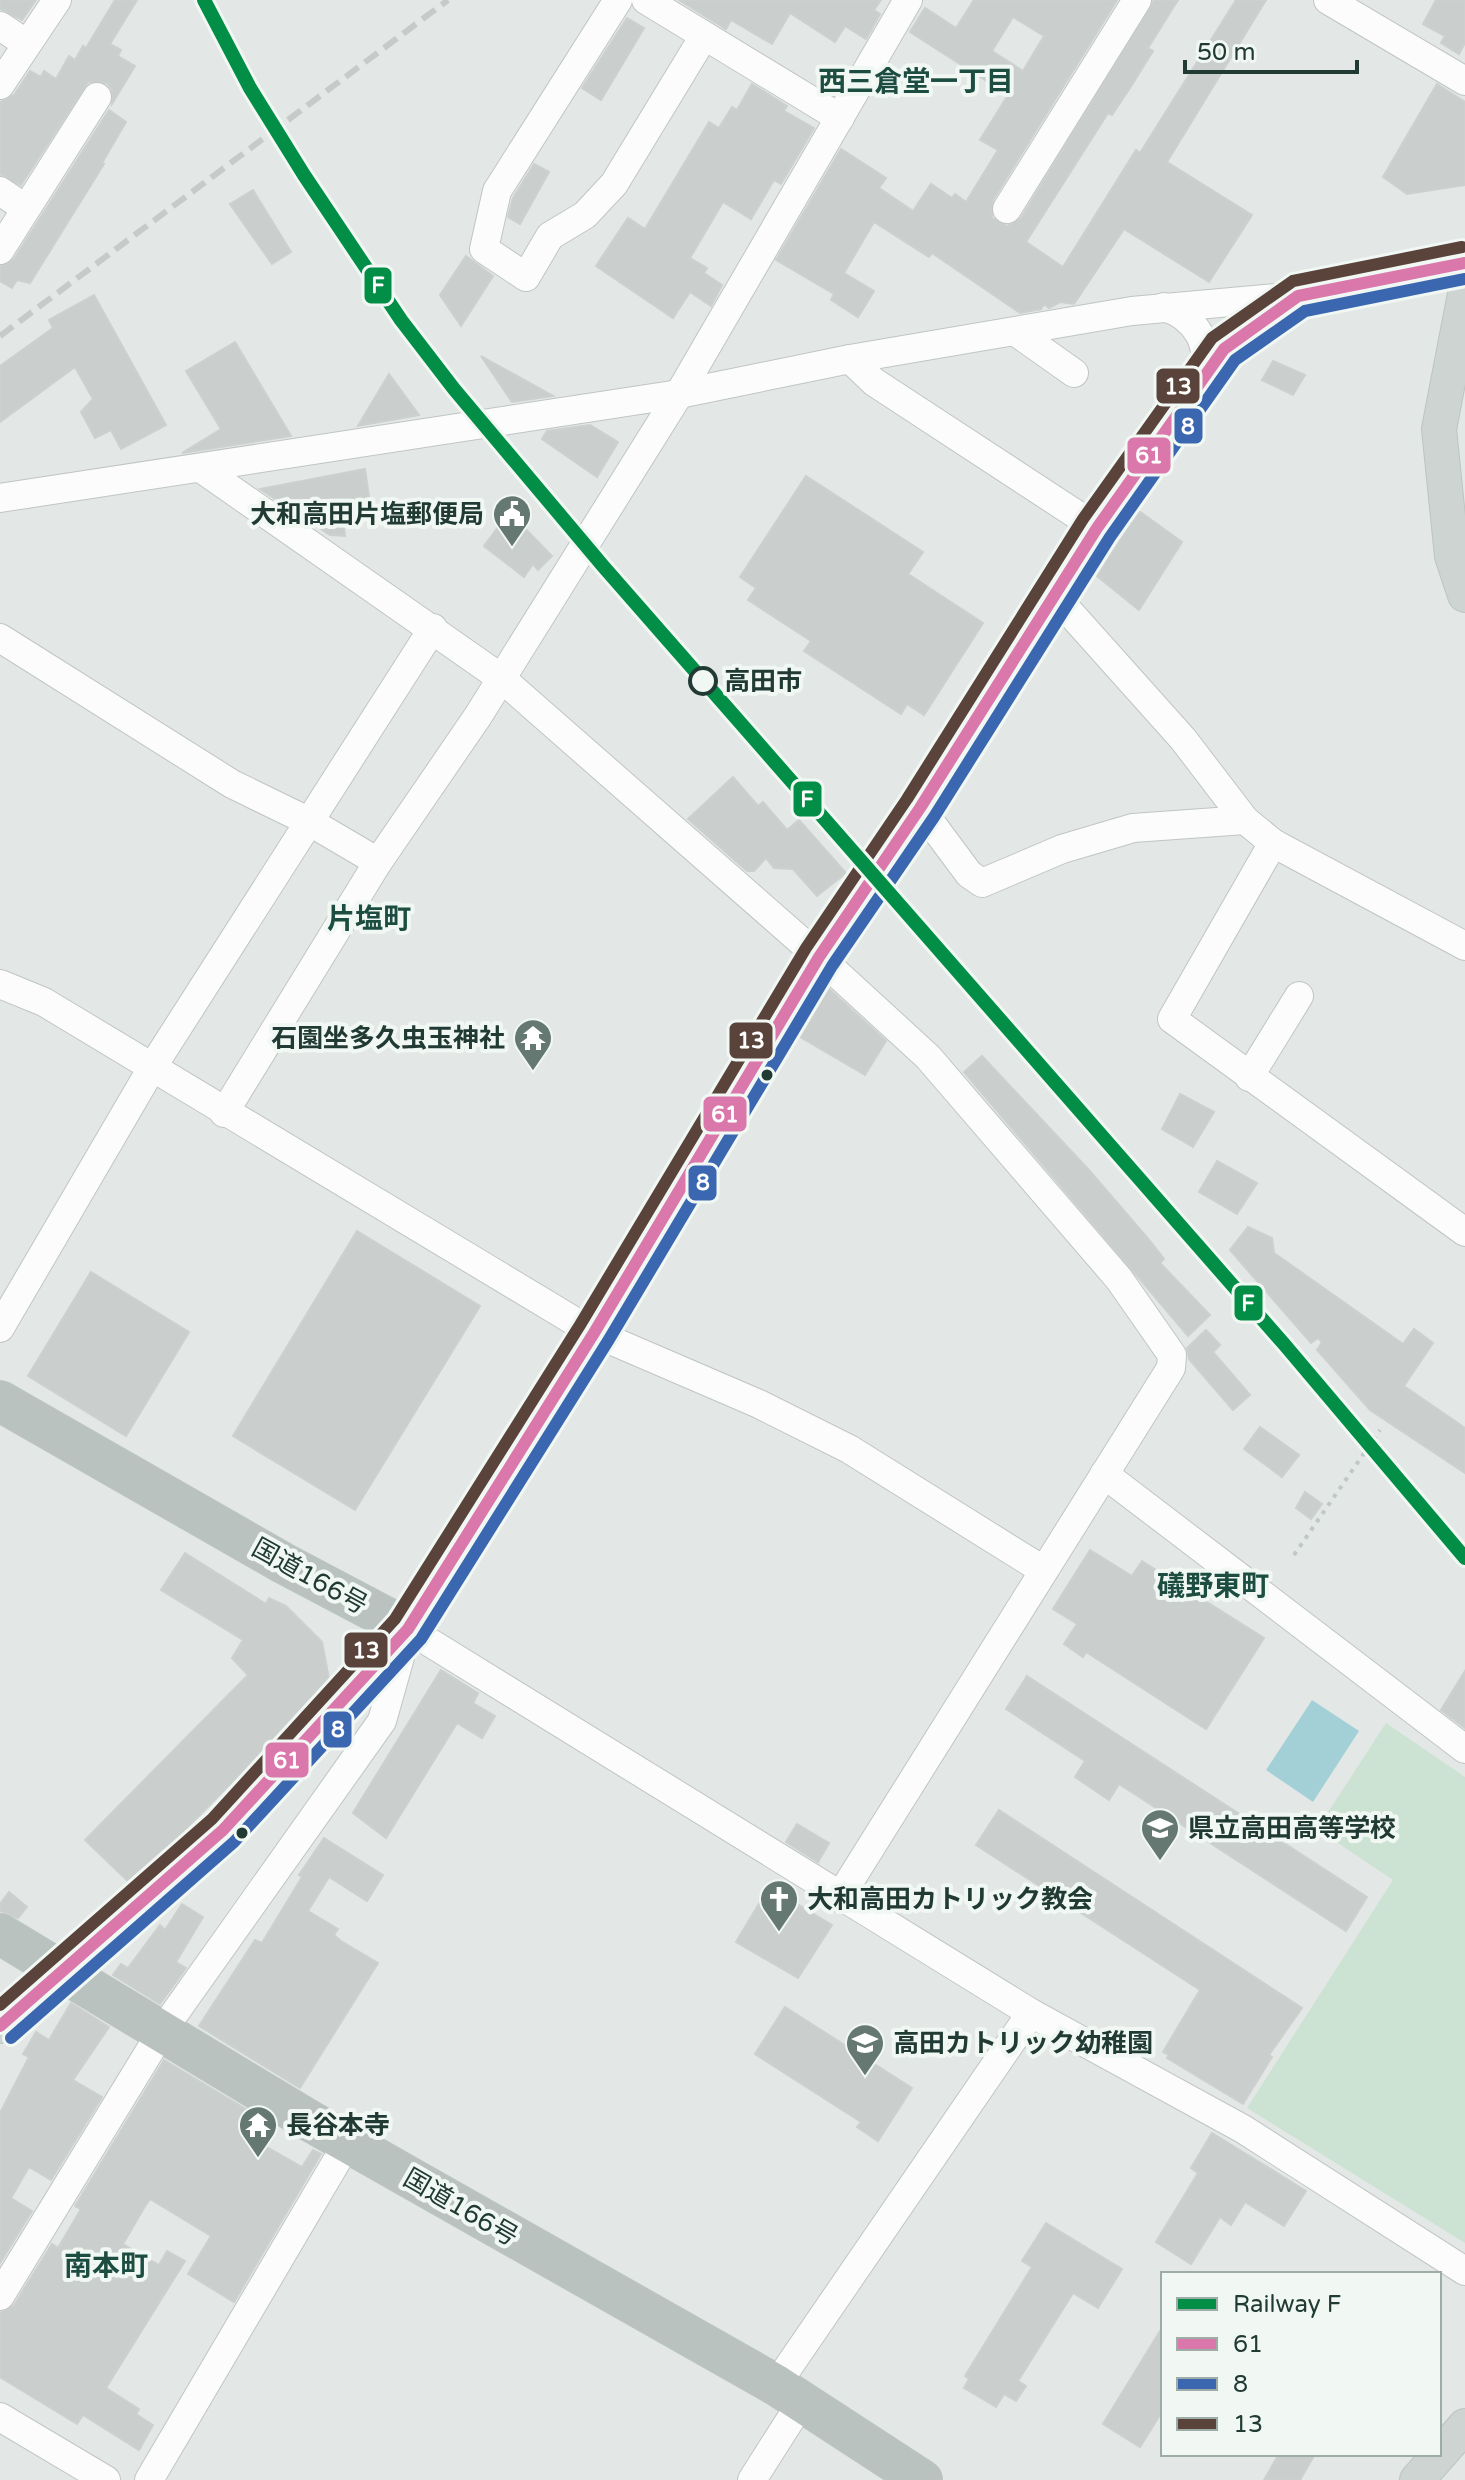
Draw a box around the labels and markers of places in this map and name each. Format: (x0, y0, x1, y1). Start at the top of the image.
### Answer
public building icon: 大和高田片塩郵便局 (491, 493, 533, 548)
place label: 大和高田片塩郵便局 (250, 499, 484, 530)
place label: 高田市 (724, 666, 802, 697)
marker: 高田市 (689, 667, 717, 695)
temple icon: 石園坐多久虫玉神社 (512, 1017, 554, 1072)
place label: 石園坐多久虫玉神社 (271, 1023, 505, 1054)
unlabelled marker (759, 1067, 775, 1083)
school or university icon: 県立高田高等学校 (1139, 1807, 1181, 1862)
place label: 県立高田高等学校 (1188, 1813, 1396, 1844)
unlabelled marker (234, 1825, 250, 1841)
church icon: 大和高田カトリック教会 (758, 1878, 800, 1933)
place label: 大和高田カトリック教会 (807, 1884, 1093, 1915)
school or university icon: 高田カトリック幼稚園 (844, 2022, 886, 2077)
place label: 高田カトリック幼稚園 (893, 2028, 1153, 2059)
temple icon: 長谷本寺 (237, 2104, 279, 2159)
place label: 長谷本寺 (286, 2110, 390, 2141)

